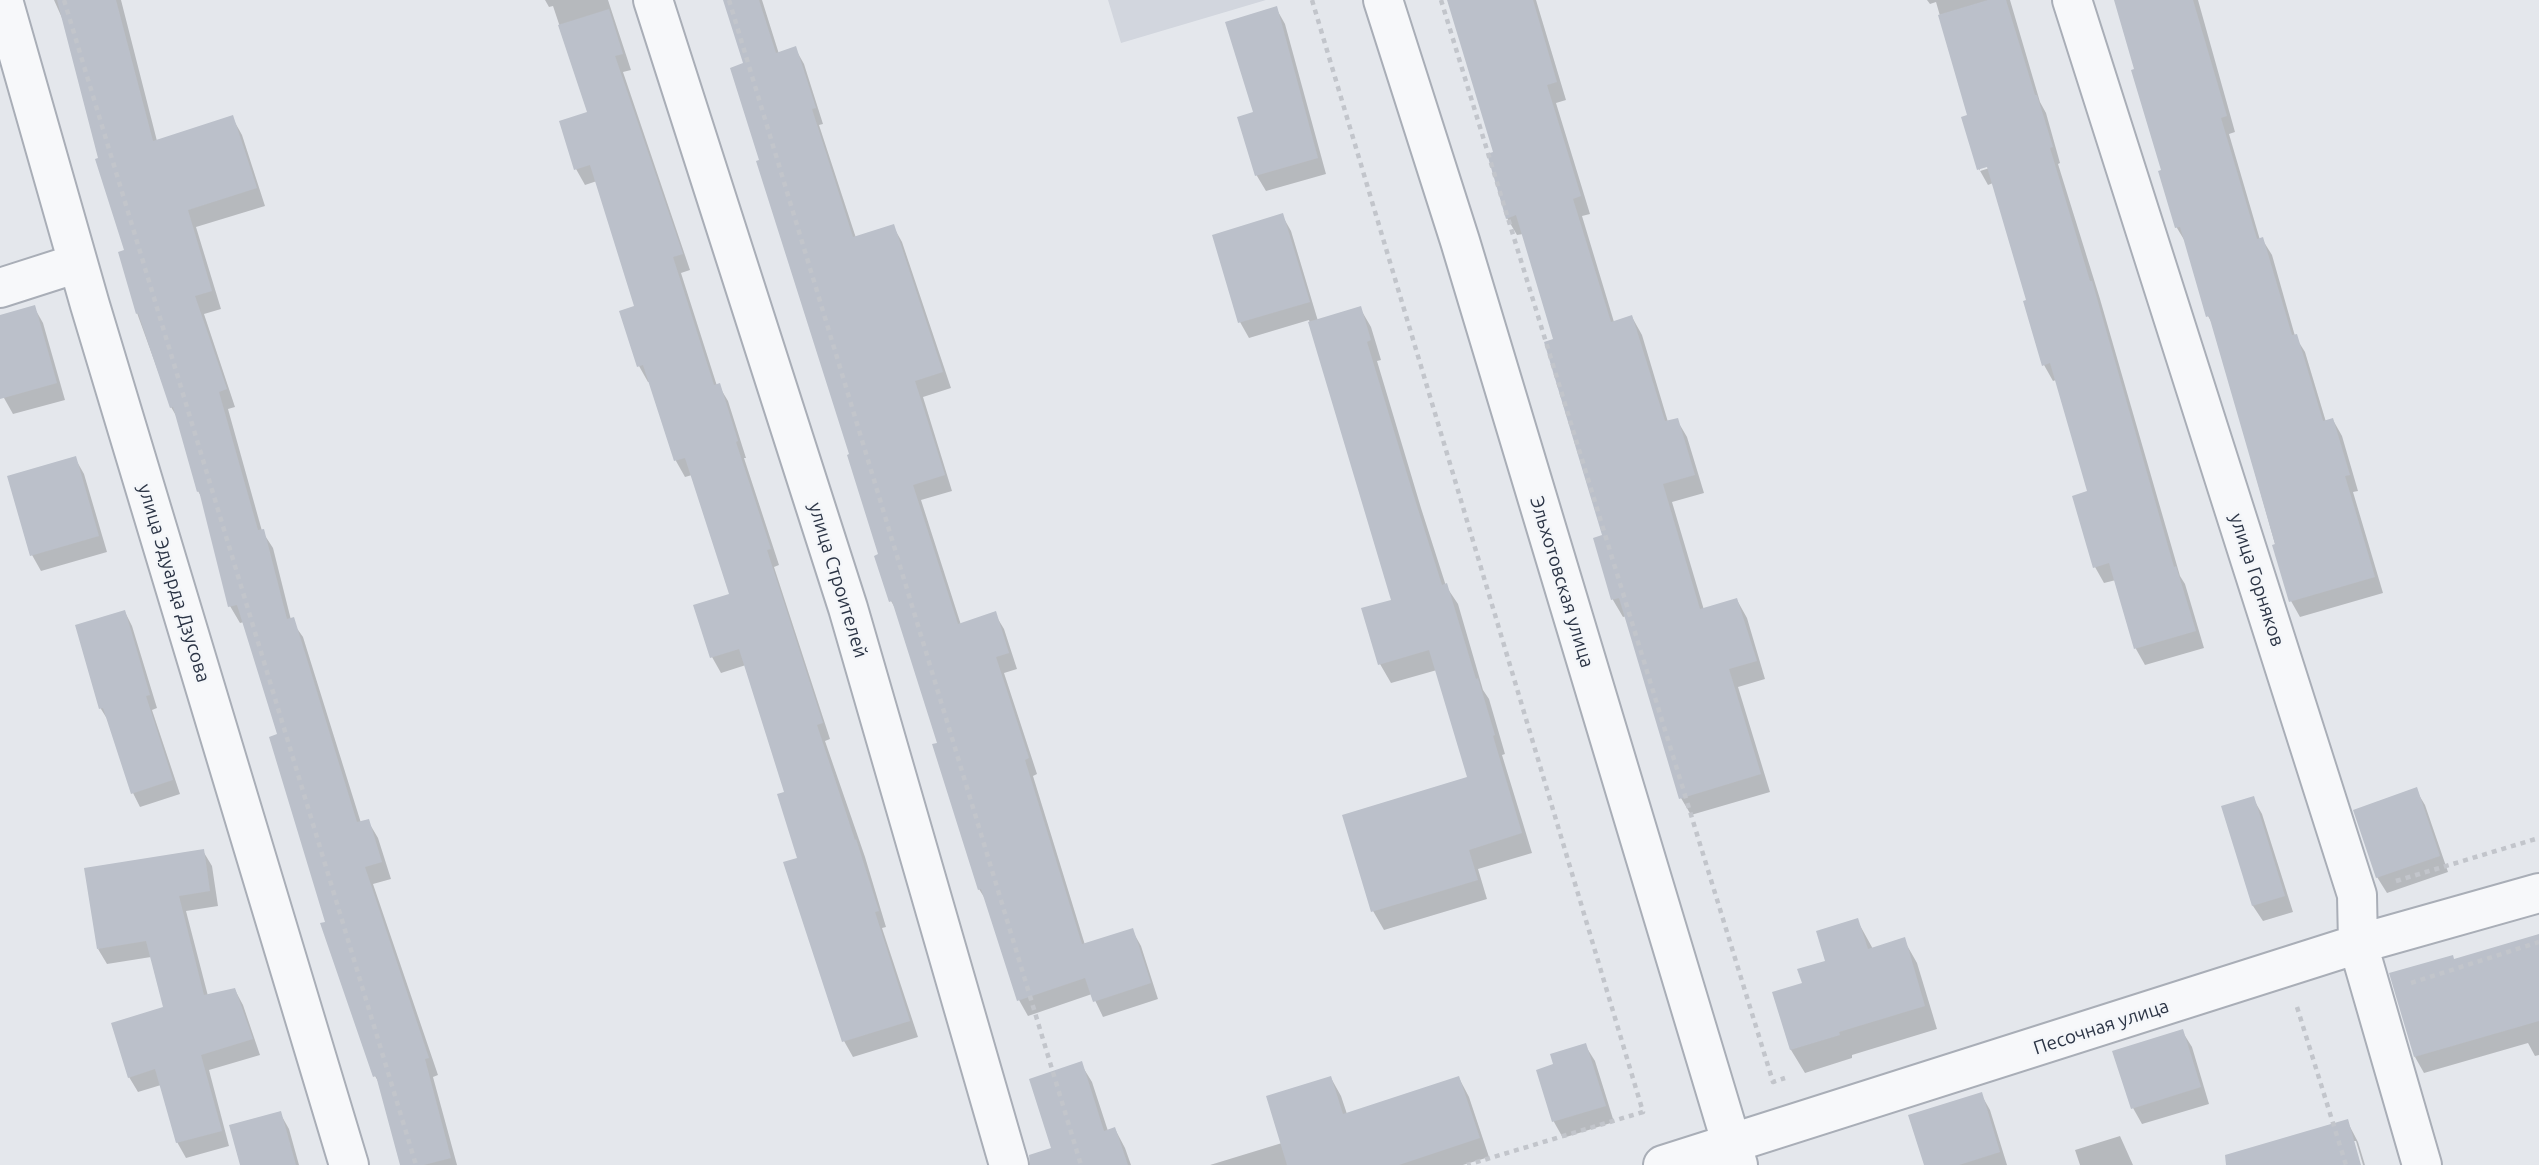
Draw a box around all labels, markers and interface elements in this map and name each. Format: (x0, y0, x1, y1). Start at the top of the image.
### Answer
street label: улица Эдуарда Дзусова (133, 481, 215, 685)
street label: Эльхотовская улица (1525, 494, 1599, 670)
street label: улица Строителей (804, 500, 872, 660)
street label: улица Горняков (2225, 511, 2289, 649)
street label: Песочная улица (2030, 994, 2172, 1060)

